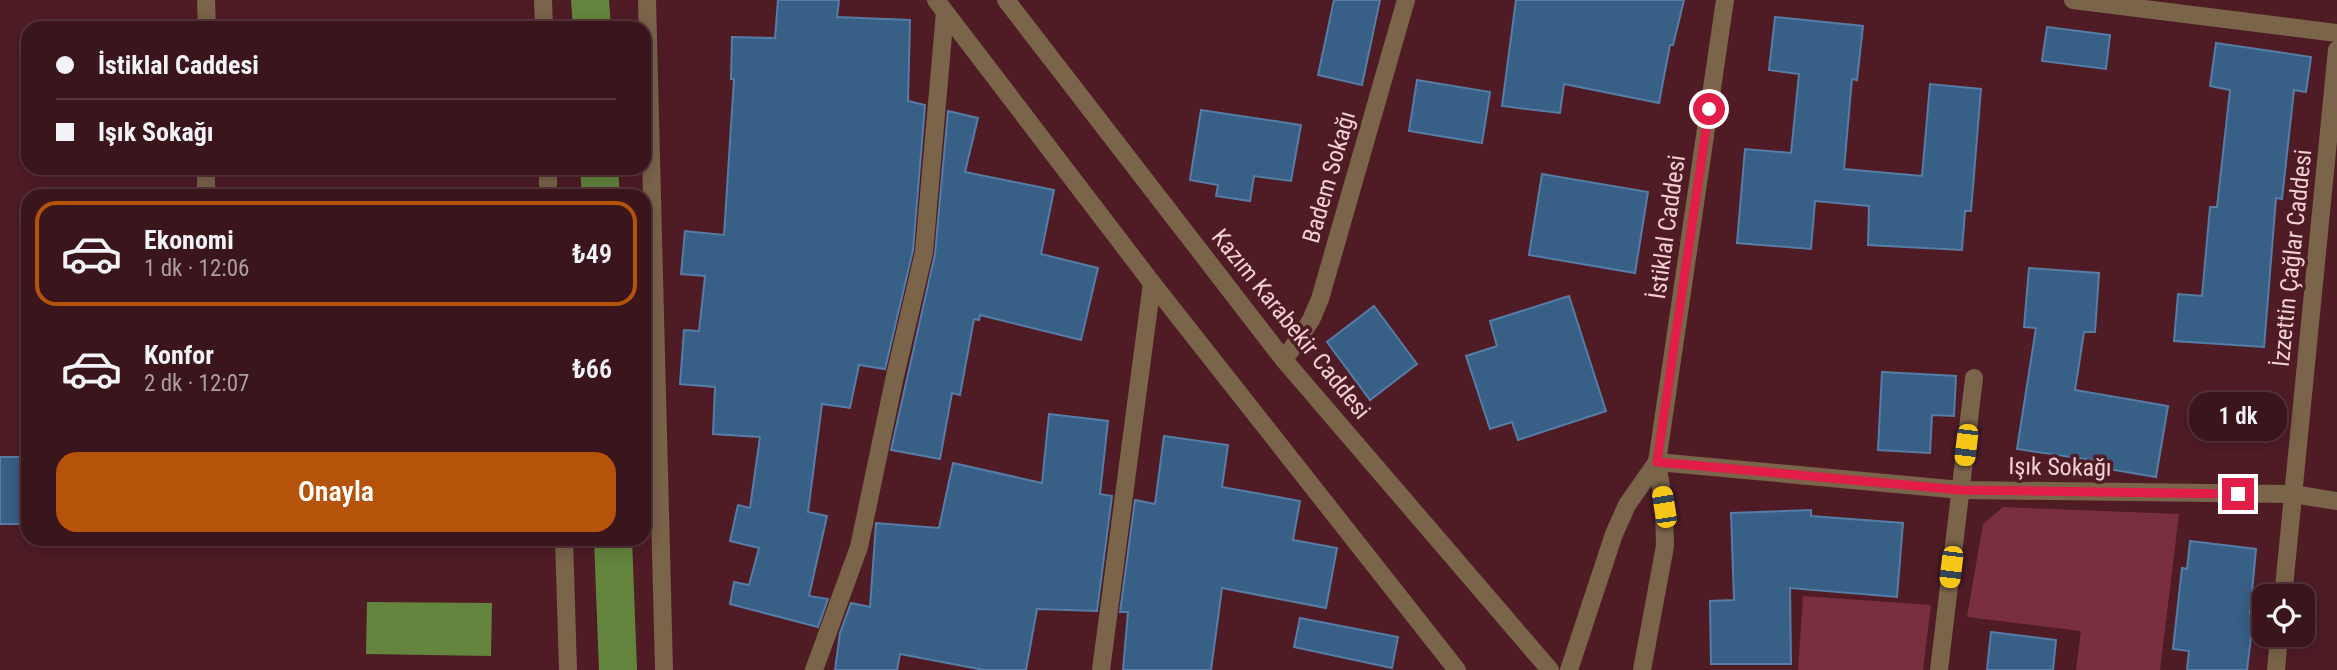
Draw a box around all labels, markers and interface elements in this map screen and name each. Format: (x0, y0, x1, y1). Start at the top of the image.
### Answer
text: İstiklal Caddesi (98, 50, 259, 80)
route start (1693, 93, 1725, 125)
street label: Badem Sokağı (1297, 108, 1361, 246)
text: Işık Sokağı (98, 117, 214, 147)
street label: İzzettin Çağlar Caddesi (2267, 148, 2317, 368)
street label: İstiklal Caddesi (1643, 153, 1691, 301)
icon: car (60, 222, 123, 285)
street label: Kazım Karabekir Caddesi (1206, 223, 1376, 425)
text: Ekonomi (144, 225, 234, 255)
text: ₺49 (572, 239, 612, 269)
text: 1 dk · 12:06 (144, 255, 249, 282)
icon: car (60, 337, 123, 400)
text: Konfor (144, 340, 214, 370)
text: ₺66 (572, 354, 612, 384)
text: 2 dk · 12:07 (144, 370, 249, 397)
callout: 1 dk (2189, 392, 2287, 442)
text: 1 dk (2218, 403, 2258, 430)
car (1954, 423, 1979, 467)
button: Onayla (56, 452, 616, 532)
street label: Işık Sokağı (2008, 452, 2112, 482)
route end (2222, 478, 2254, 510)
car (1651, 485, 1678, 529)
car (1939, 545, 1964, 589)
map controls (2252, 584, 2315, 647)
button: locate (2252, 584, 2315, 647)

